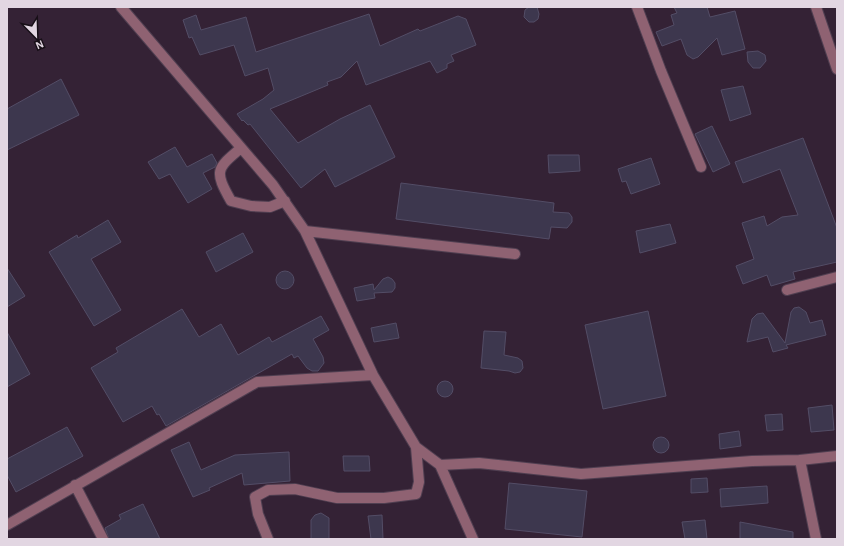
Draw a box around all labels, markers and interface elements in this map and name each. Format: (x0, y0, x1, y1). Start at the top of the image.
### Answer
north arrow (16, 16, 56, 56)
text: N (34, 38, 45, 51)

